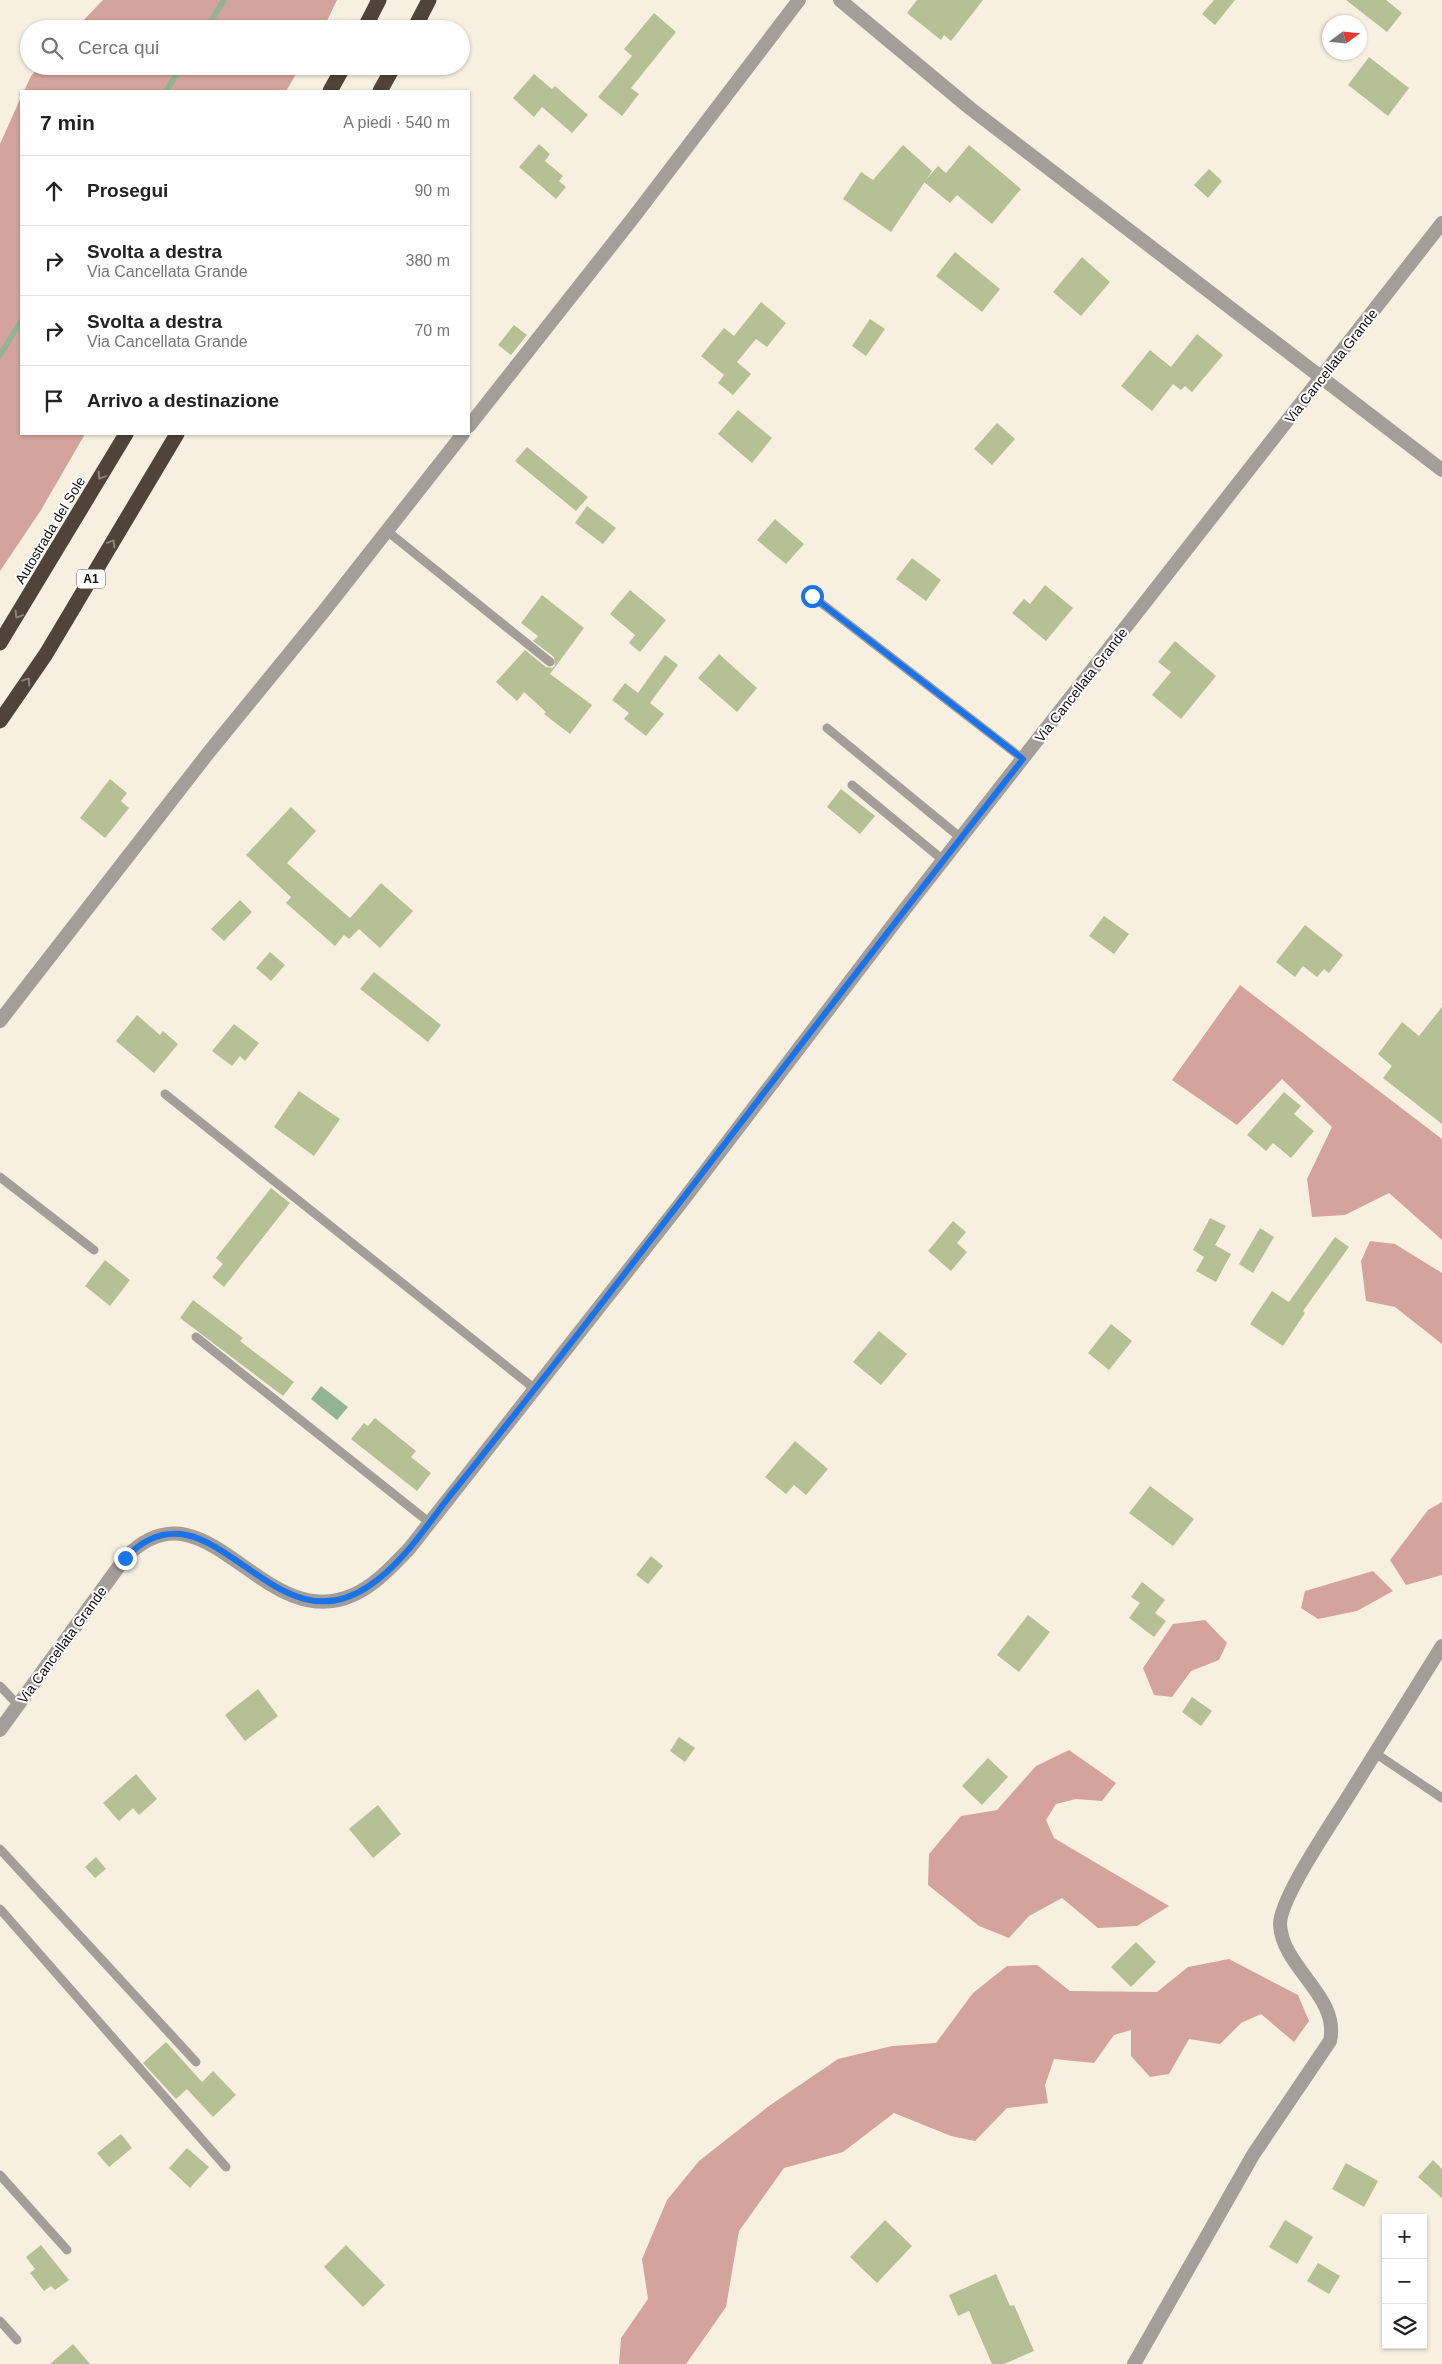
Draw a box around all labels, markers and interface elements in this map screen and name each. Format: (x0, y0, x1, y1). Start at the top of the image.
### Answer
north arrow (1322, 15, 1367, 60)
search box (20, 20, 470, 75)
icon: search (38, 34, 66, 62)
text: Cerca qui (78, 37, 159, 58)
text: 7 min (40, 111, 95, 134)
text: A piedi · 540 m (343, 114, 450, 131)
icon: ahead (40, 177, 68, 205)
text: Prosegui (87, 180, 168, 201)
text: 90 m (414, 182, 450, 199)
text: Svolta a destra (87, 241, 222, 262)
icon: right (40, 247, 68, 275)
text: 380 m (406, 252, 450, 269)
text: Via Cancellata Grande (87, 263, 248, 280)
street label: Via Cancellata Grande (1281, 306, 1381, 426)
text: Svolta a destra (87, 311, 222, 332)
icon: right (40, 317, 68, 345)
text: 70 m (414, 322, 450, 339)
text: Via Cancellata Grande (87, 333, 248, 350)
icon: arrive (40, 387, 68, 415)
text: Arrivo a destinazione (87, 390, 279, 411)
one-way arrow (98, 470, 108, 479)
street label: Autostrada del Sole (12, 473, 88, 586)
one-way arrow (106, 539, 116, 548)
road number: A1 (77, 570, 105, 588)
route start (801, 585, 824, 608)
one-way arrow (14, 610, 24, 619)
street label: Via Cancellata Grande (1031, 625, 1131, 745)
one-way arrow (21, 677, 31, 686)
route end (114, 1547, 137, 1570)
street label: Via Cancellata Grande (14, 1583, 110, 1707)
map controls (1382, 2214, 1427, 2349)
button: + (1382, 2214, 1427, 2259)
button: − (1382, 2259, 1427, 2304)
button: layers (1382, 2304, 1427, 2349)

